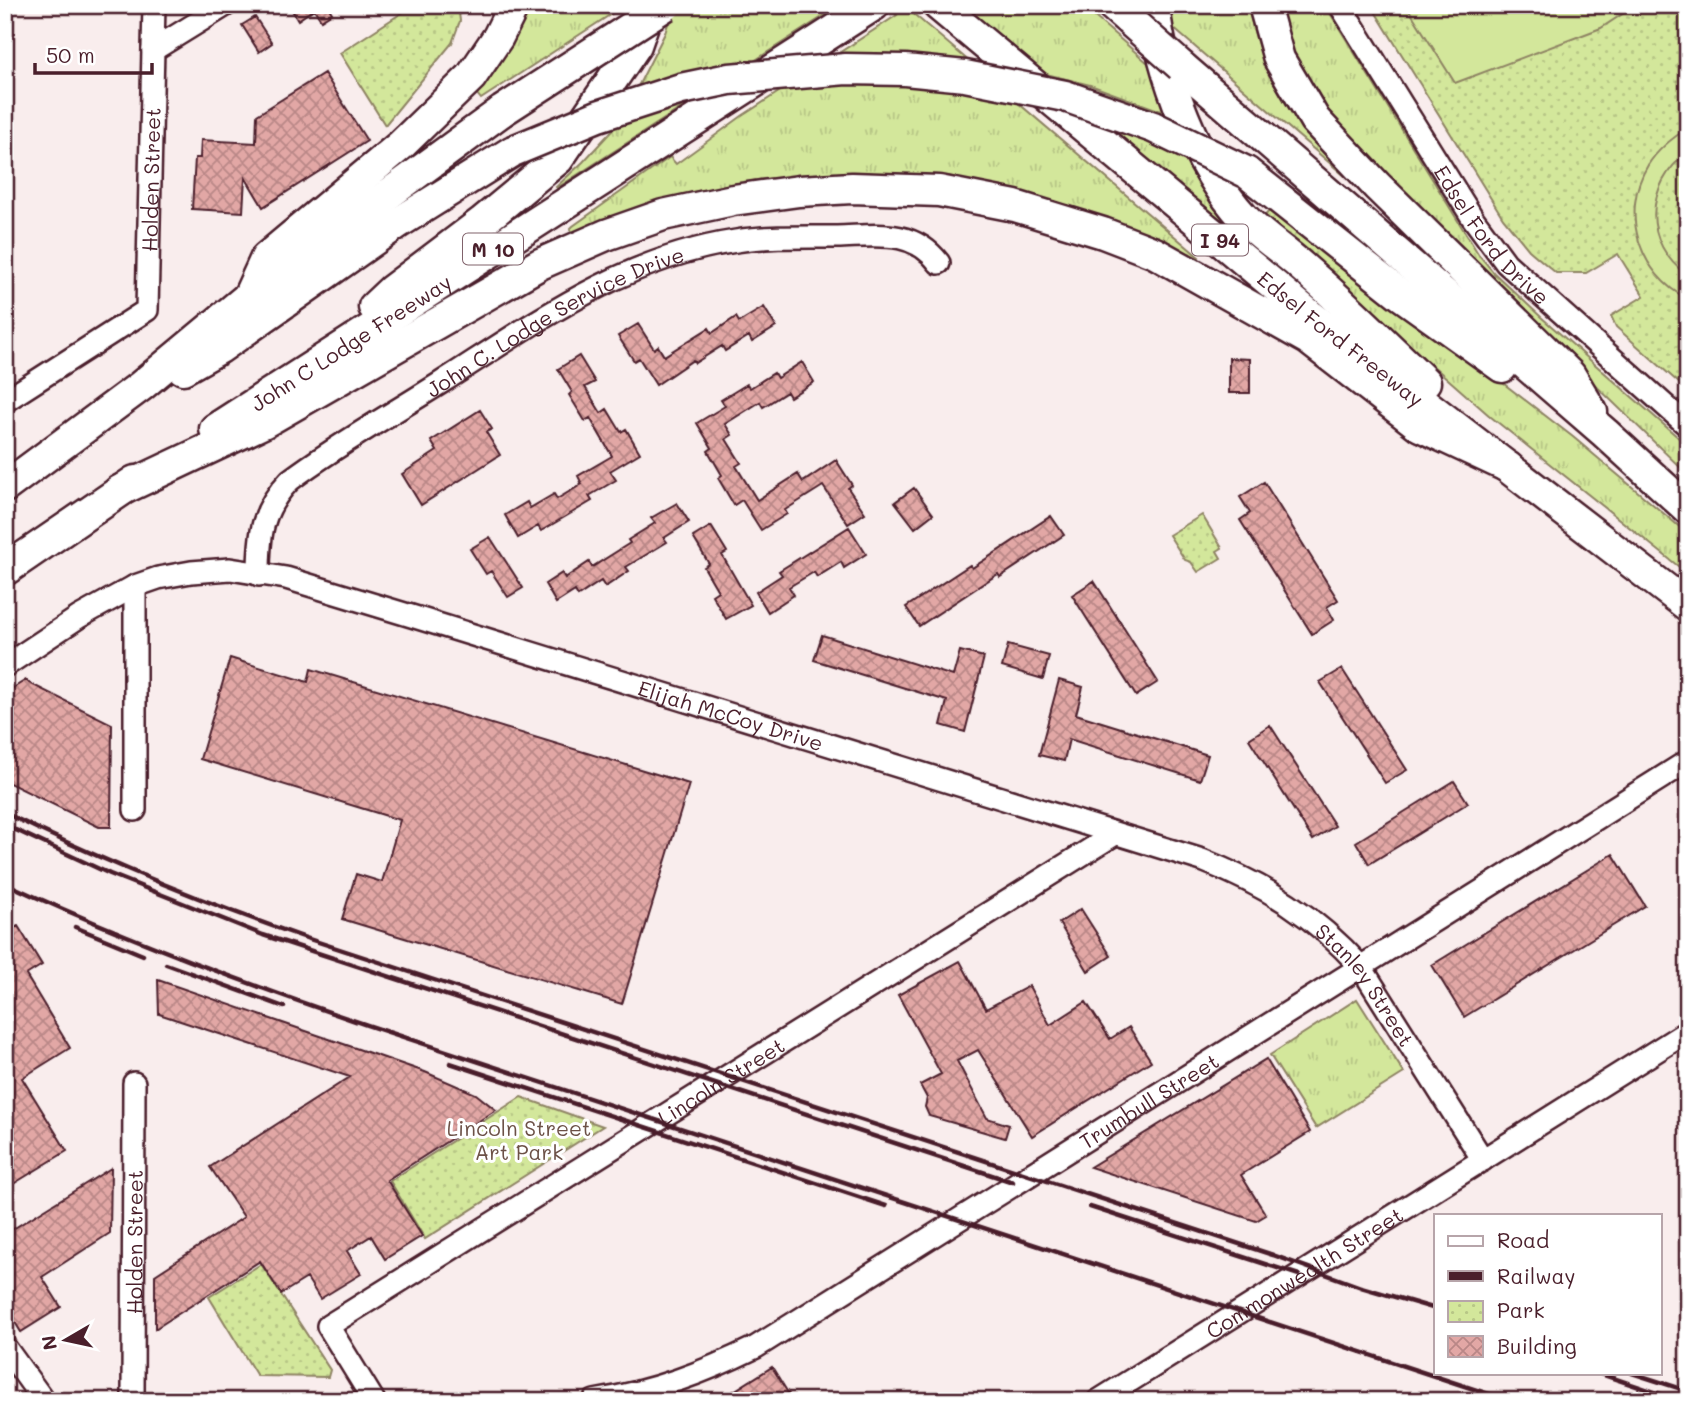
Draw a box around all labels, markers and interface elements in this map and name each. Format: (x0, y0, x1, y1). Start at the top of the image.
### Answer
scale bar (35, 32, 152, 76)
text: 50 m (46, 41, 95, 68)
street label: Holden Street (135, 107, 165, 252)
street label: Edsel Ford Drive (1429, 160, 1556, 309)
road number: I 94 (1192, 224, 1248, 256)
road number: M 10 (463, 233, 523, 264)
street label: John C. Lodge Service Drive (421, 240, 687, 402)
street label: Edsel Ford Freeway (1253, 264, 1430, 412)
street label: John C Lodge Freeway (245, 267, 456, 416)
street label: Elijah McCoy Drive (635, 673, 827, 756)
street label: Stanley Street (1311, 917, 1421, 1051)
street label: Lincoln Street (652, 1031, 789, 1130)
street label: Trumbull Street (1074, 1046, 1223, 1154)
park label: Lincoln Street Art Park (447, 1114, 591, 1165)
street label: Holden Street (120, 1170, 147, 1314)
street label: Commonwealth Street (1200, 1200, 1407, 1344)
legend (1434, 1214, 1662, 1374)
text: Road (1497, 1226, 1549, 1253)
text: Railway (1497, 1262, 1576, 1289)
text: Park (1497, 1296, 1545, 1323)
north arrow (32, 1304, 102, 1374)
text: Building (1497, 1332, 1577, 1359)
text: N (35, 1334, 62, 1352)

